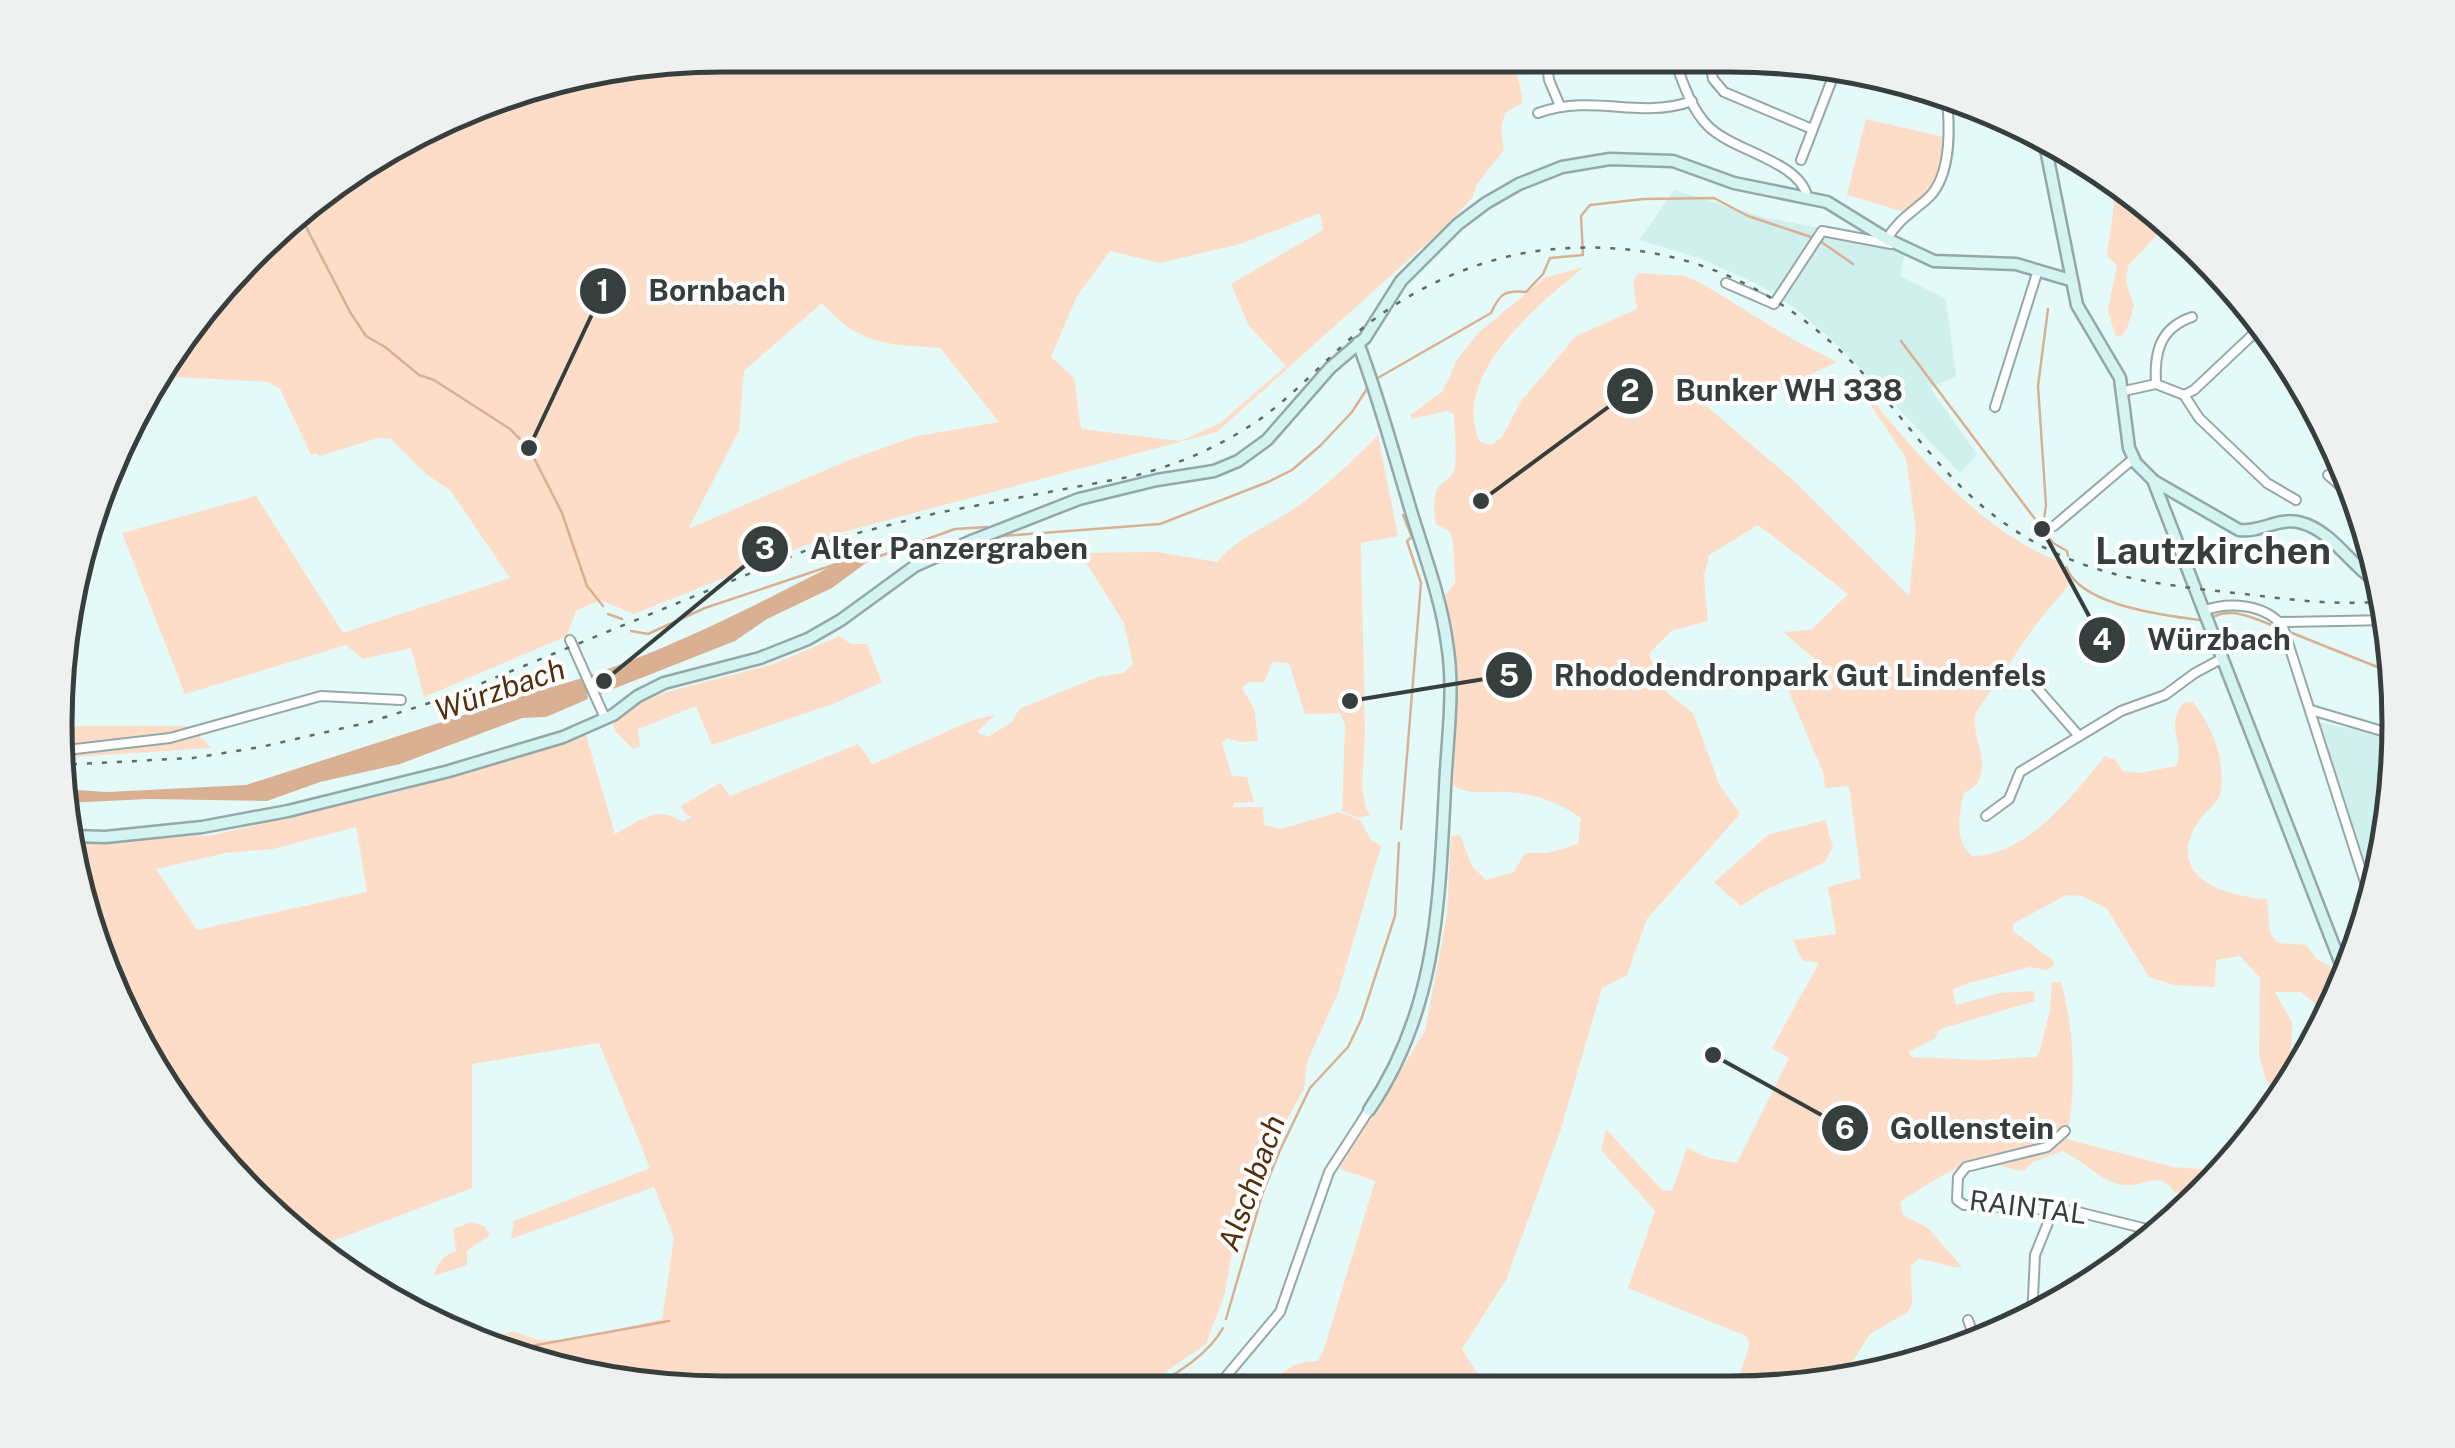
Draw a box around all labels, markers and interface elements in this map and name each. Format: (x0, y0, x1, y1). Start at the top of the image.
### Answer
callout: Bornbach (578, 261, 806, 321)
text: 1 (597, 272, 609, 308)
text: Bornbach (648, 272, 786, 308)
callout: Bunker WH 338 (1605, 361, 1923, 421)
text: 2 (1620, 372, 1640, 408)
text: Bunker WH 338 (1675, 372, 1903, 408)
callout: Alter Panzergraben (740, 519, 1108, 579)
district label: Lautzkirchen (2095, 528, 2331, 573)
text: 3 (755, 530, 775, 566)
text: Alter Panzergraben (810, 530, 1088, 566)
callout: Würzbach (2077, 610, 2311, 670)
text: 4 (2092, 621, 2112, 657)
text: Würzbach (2147, 621, 2291, 657)
callout: Rhododendronpark Gut Lindenfels (1484, 645, 2066, 705)
water label: Würzbach (430, 650, 569, 728)
text: 5 (1499, 657, 1519, 693)
text: Rhododendronpark Gut Lindenfels (1554, 657, 2046, 693)
callout: Gollenstein (1820, 1098, 2074, 1158)
water label: Alschbach (1210, 1110, 1292, 1255)
text: 6 (1835, 1110, 1855, 1146)
text: Gollenstein (1890, 1110, 2054, 1146)
street label: RAINTAL (1967, 1183, 2089, 1230)

